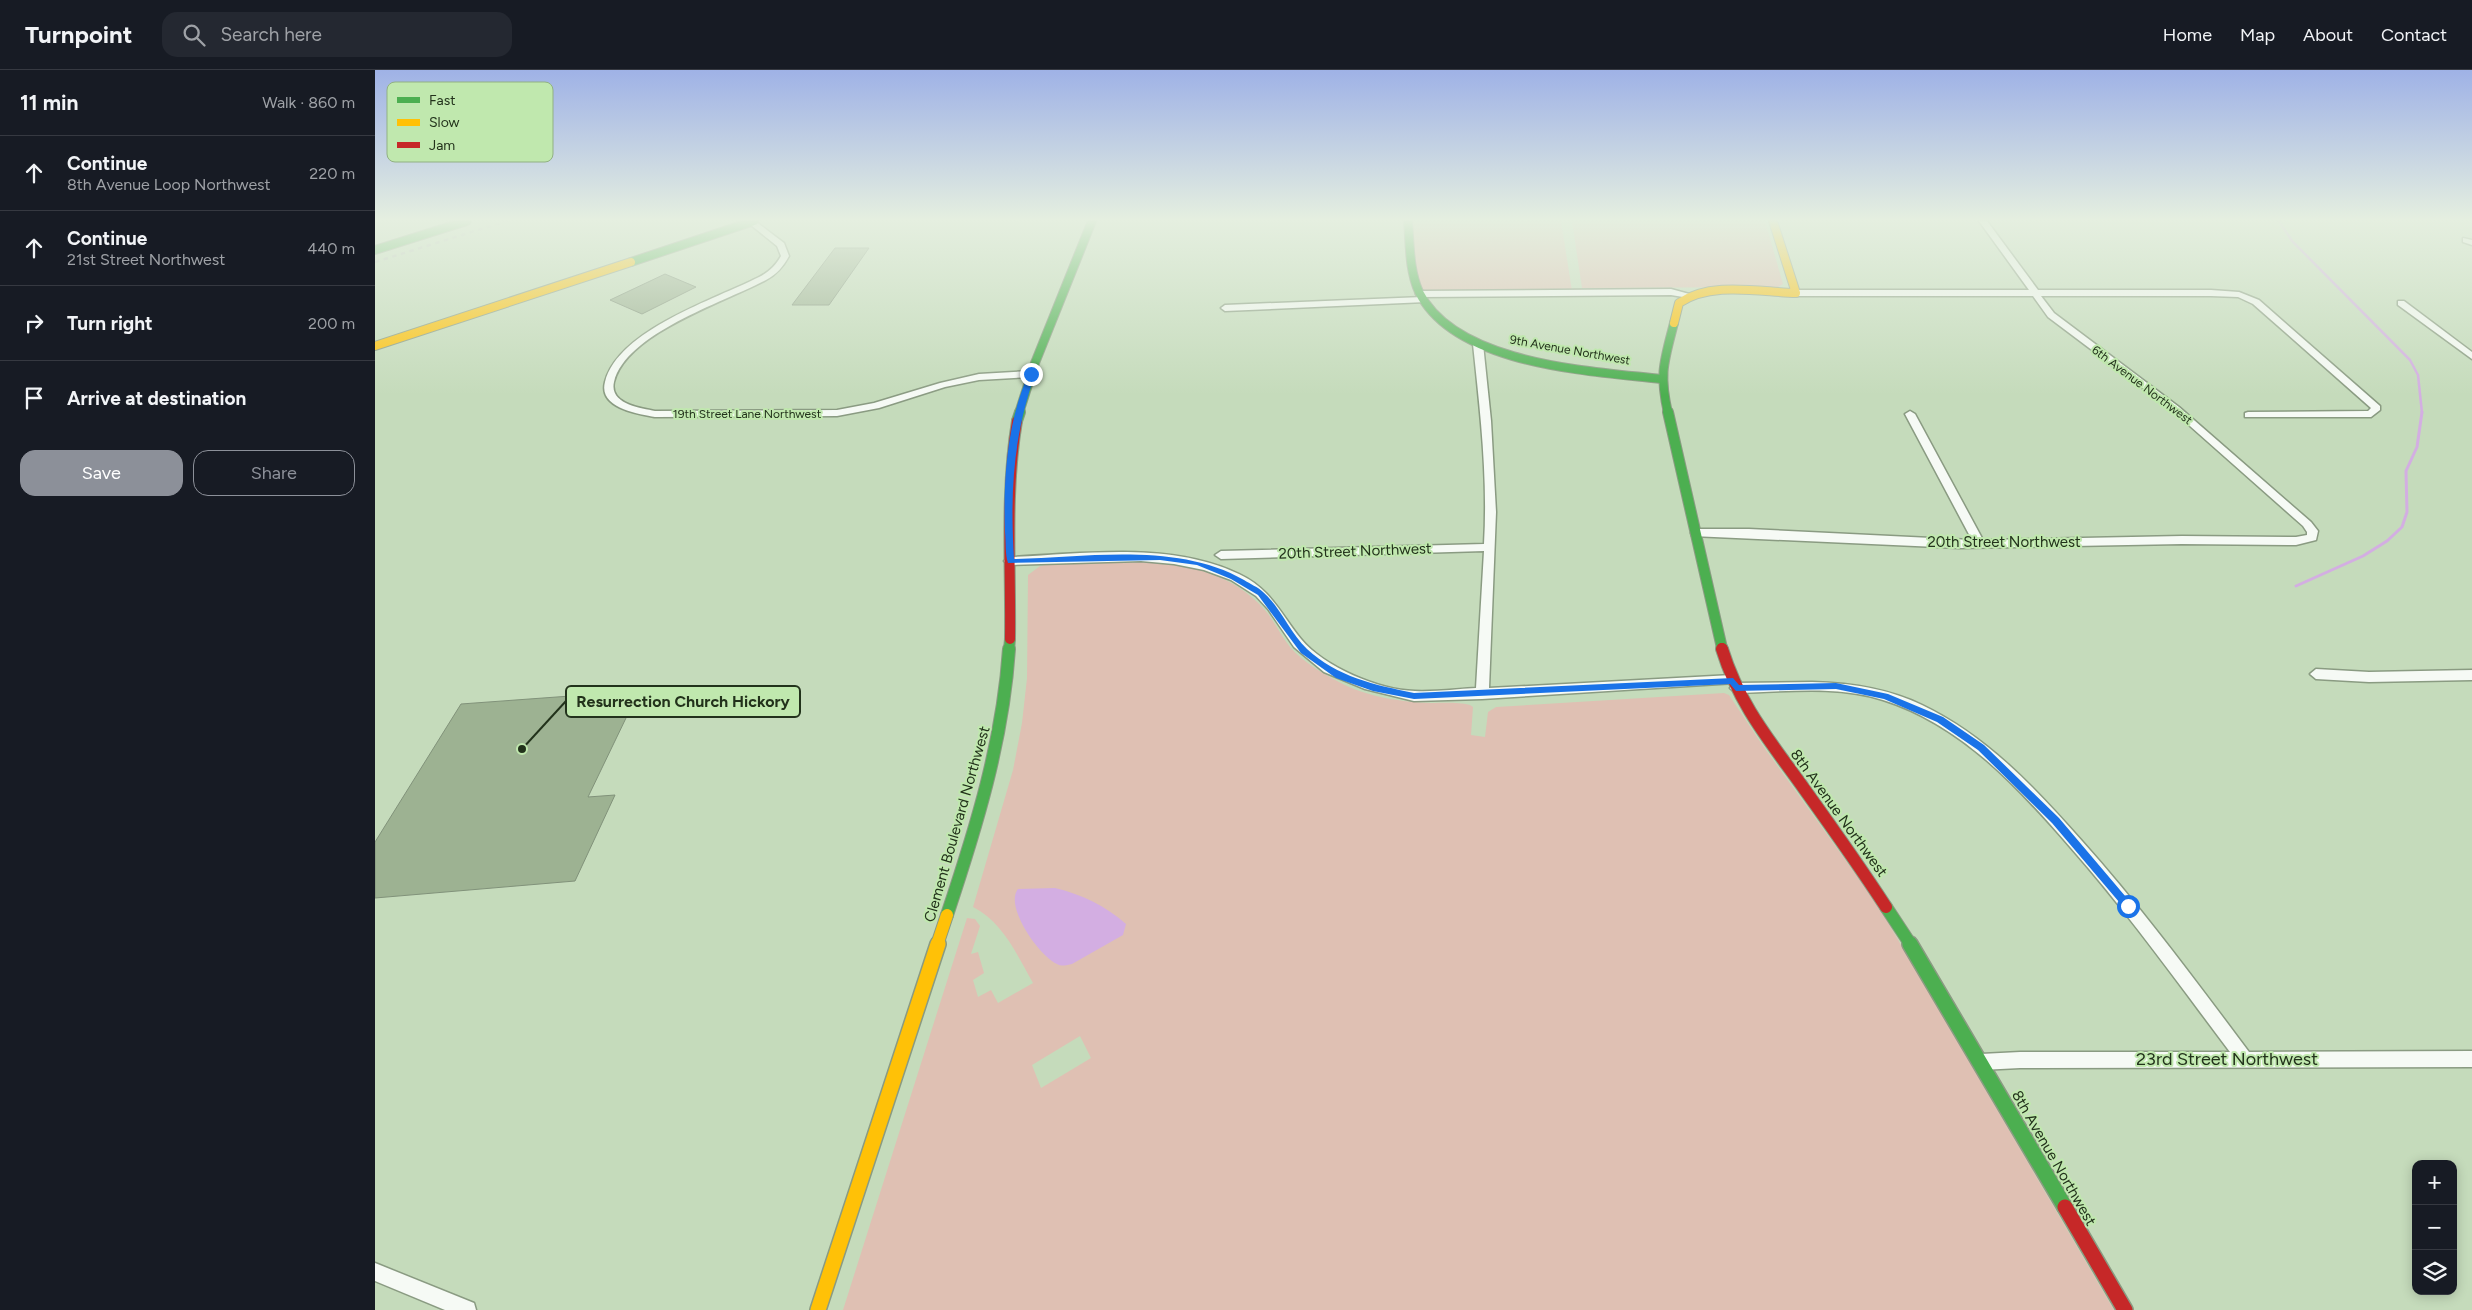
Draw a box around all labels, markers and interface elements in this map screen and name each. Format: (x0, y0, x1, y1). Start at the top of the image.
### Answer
search box (162, 12, 512, 57)
text: Turnpoint (25, 20, 132, 49)
icon: search (180, 21, 208, 49)
text: Search here (220, 23, 322, 46)
text: Home (2163, 24, 2212, 46)
text: Map (2240, 24, 2275, 46)
text: About (2303, 24, 2353, 46)
text: Contact (2381, 24, 2447, 46)
legend (387, 82, 553, 162)
text: 11 min (20, 90, 78, 115)
text: Fast (429, 92, 455, 109)
text: Walk · 860 m (262, 93, 355, 112)
text: Slow (429, 114, 460, 131)
text: Jam (429, 137, 455, 154)
text: Continue (67, 152, 147, 175)
icon: ahead (20, 159, 48, 187)
text: 220 m (309, 164, 355, 183)
text: 8th Avenue Loop Northwest (67, 175, 271, 194)
text: Continue (67, 227, 147, 250)
icon: ahead (20, 234, 48, 262)
text: 440 m (307, 239, 355, 258)
text: 21st Street Northwest (67, 250, 225, 269)
icon: right (20, 309, 48, 337)
text: Turn right (67, 312, 153, 335)
text: 200 m (308, 314, 355, 333)
street label: 9th Avenue Northwest (1509, 333, 1632, 368)
street label: 6th Avenue Northwest (2089, 343, 2195, 428)
route end (1020, 363, 1043, 386)
icon: arrive (20, 384, 48, 412)
text: Arrive at destination (67, 387, 246, 410)
street label: 19th Street Lane Northwest (673, 407, 822, 421)
button: Save (20, 450, 183, 496)
button: Share (193, 450, 355, 496)
street label: 20th Street Northwest (1927, 533, 2081, 551)
street label: 20th Street Northwest (1278, 539, 1432, 563)
callout: Resurrection Church Hickory (566, 686, 800, 717)
text: Resurrection Church Hickory (576, 692, 791, 711)
street label: Clement Boulevard Northwest (920, 724, 994, 924)
street label: 8th Avenue Northwest (1787, 746, 1891, 880)
route start (2117, 895, 2140, 918)
street label: 23rd Street Northwest (2136, 1048, 2318, 1070)
street label: 8th Avenue Northwest (2008, 1087, 2100, 1229)
map controls (2412, 1160, 2457, 1295)
button: + (2412, 1160, 2457, 1205)
button: − (2412, 1205, 2457, 1250)
button: layers (2412, 1250, 2457, 1295)

